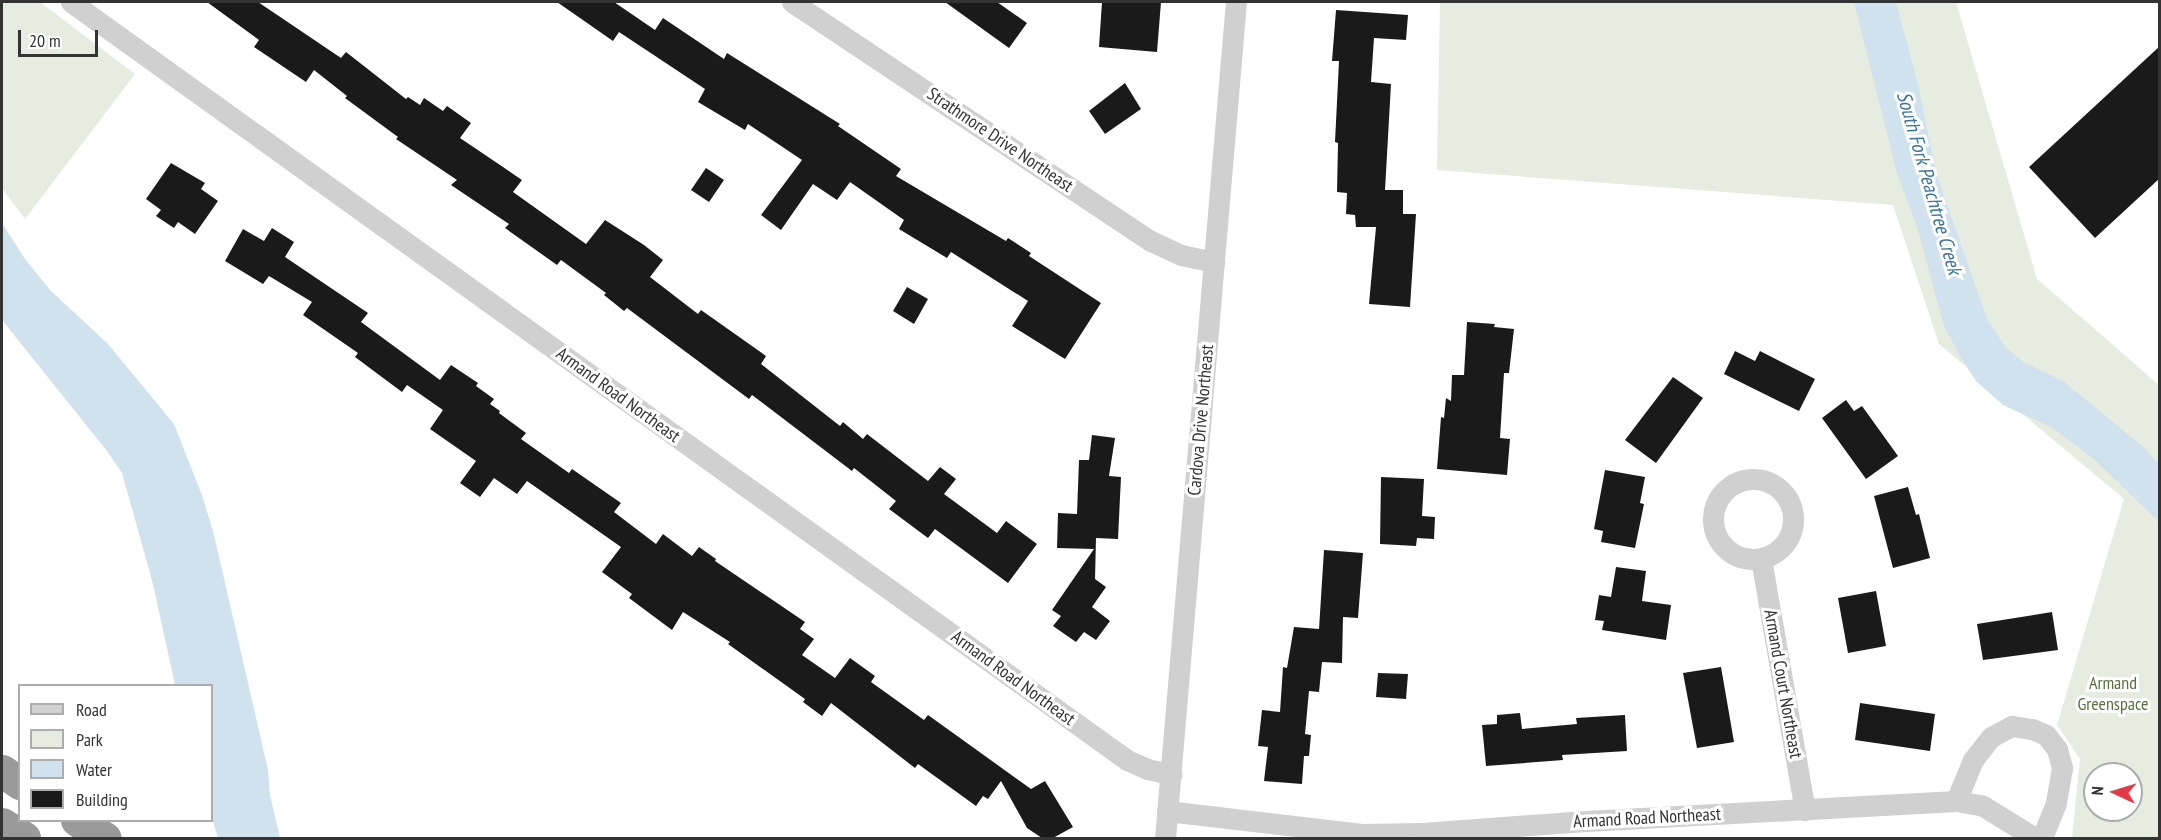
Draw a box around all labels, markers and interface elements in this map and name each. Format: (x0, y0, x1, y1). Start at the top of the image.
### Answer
scale bar (21, 18, 100, 56)
text: 20 m (29, 29, 61, 52)
street label: Strathmore Drive Northeast (923, 83, 1077, 197)
water label: South Fork Peachtree Creek (1891, 89, 1967, 277)
street label: Armand Road Northeast (552, 343, 684, 447)
street label: Cardova Drive Northeast (1184, 344, 1218, 496)
street label: Armand Court Northeast (1759, 608, 1807, 760)
street label: Armand Road Northeast (947, 626, 1079, 730)
park label: Armand Greenspace (2077, 673, 2149, 716)
legend (18, 684, 213, 822)
text: Road (76, 698, 107, 721)
text: Park (76, 728, 103, 751)
text: Water (76, 758, 112, 781)
north arrow (2083, 762, 2143, 822)
text: N (2087, 786, 2107, 796)
text: Building (76, 788, 128, 811)
street label: Armand Road Northeast (1573, 803, 1721, 833)

